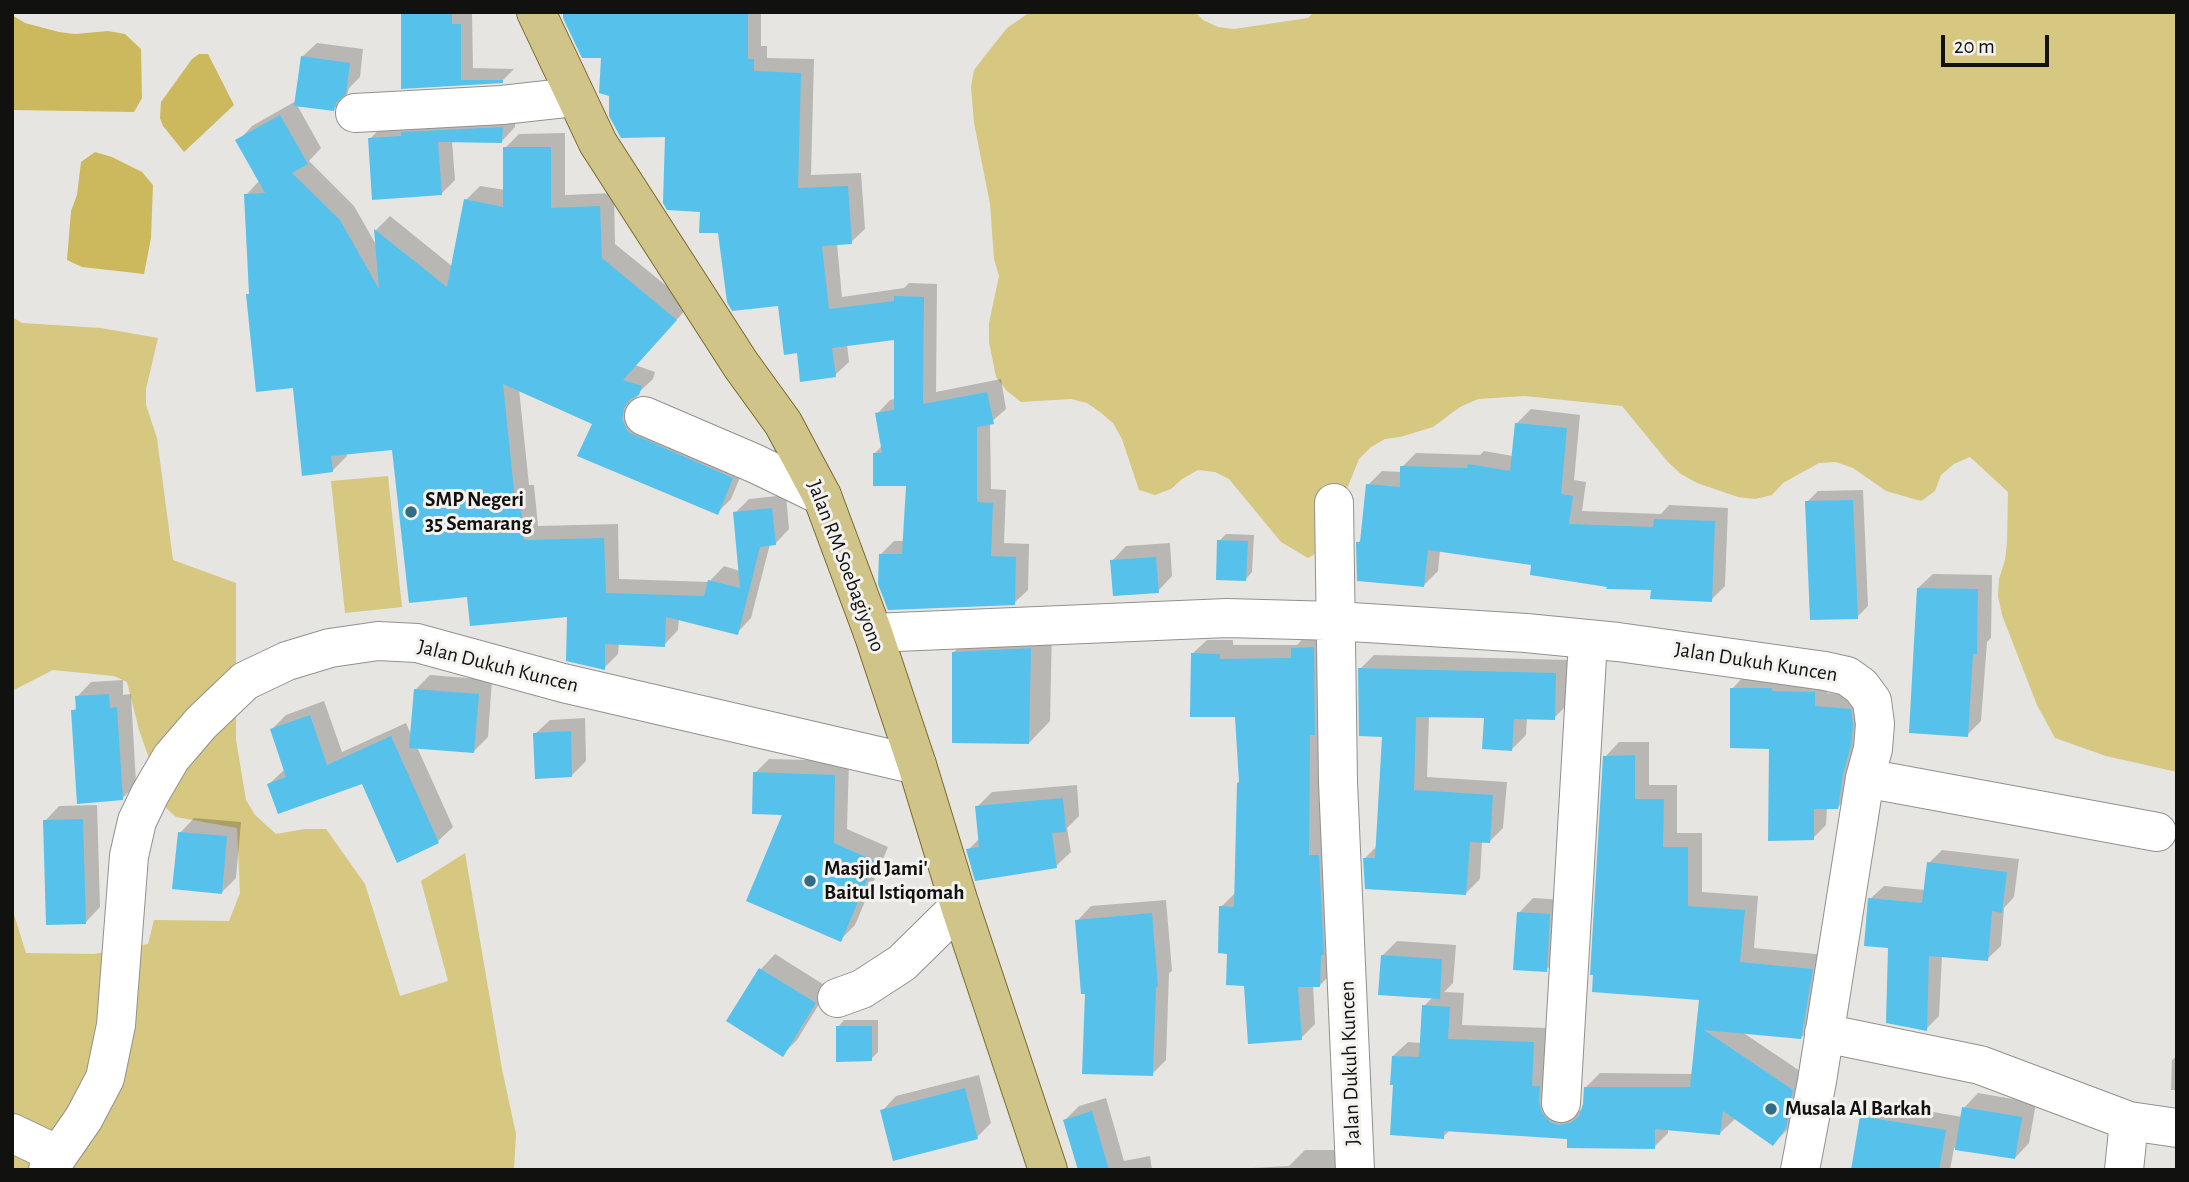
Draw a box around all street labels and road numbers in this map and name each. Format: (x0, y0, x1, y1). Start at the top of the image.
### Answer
street label: Jalan RM Soebagiyono (802, 477, 890, 655)
street label: Jalan Dukuh Kuncen (415, 634, 581, 698)
street label: Jalan Dukuh Kuncen (1673, 637, 1839, 687)
street label: Jalan Dukuh Kuncen (1335, 980, 1365, 1146)

